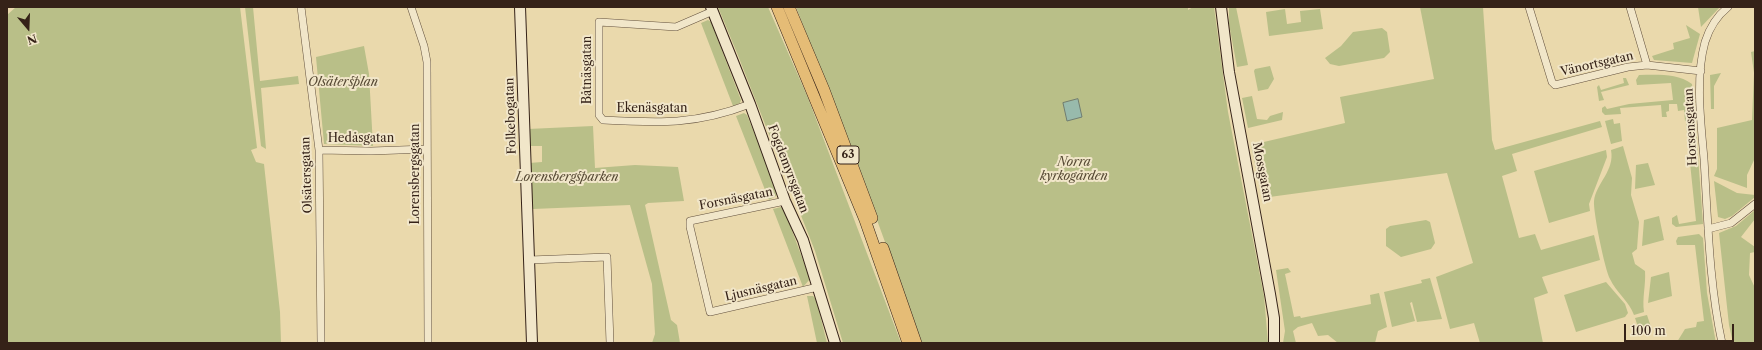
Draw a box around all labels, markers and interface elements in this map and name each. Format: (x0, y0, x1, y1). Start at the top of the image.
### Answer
north arrow (8, 8, 48, 48)
text: N (25, 31, 39, 48)
street label: Båtnäsgatan (581, 36, 595, 104)
street label: Vänortsgatan (1559, 49, 1635, 79)
park label: Olsätersplan (308, 76, 378, 90)
street label: Folkebogatan (502, 77, 520, 155)
street label: Horsensgatan (1682, 88, 1700, 166)
street label: Ekenäsgatan (616, 102, 688, 116)
street label: Fogdemyrsgatan (765, 123, 811, 215)
street label: Lorensbergsgatan (409, 124, 423, 224)
street label: Hedåsgatan (328, 132, 394, 146)
street label: Olsätersgatan (298, 136, 316, 214)
street label: Mossgatan (1249, 141, 1275, 203)
road number: 63 (837, 146, 859, 164)
park label: Norra kyrkogården (1040, 156, 1108, 184)
park label: Lorensbergsparken (515, 171, 619, 185)
street label: Forsnäsgatan (698, 185, 774, 213)
street label: Ljusnäsgatan (723, 274, 799, 304)
scale bar (1626, 316, 1736, 342)
text: 100 m (1631, 323, 1666, 338)

